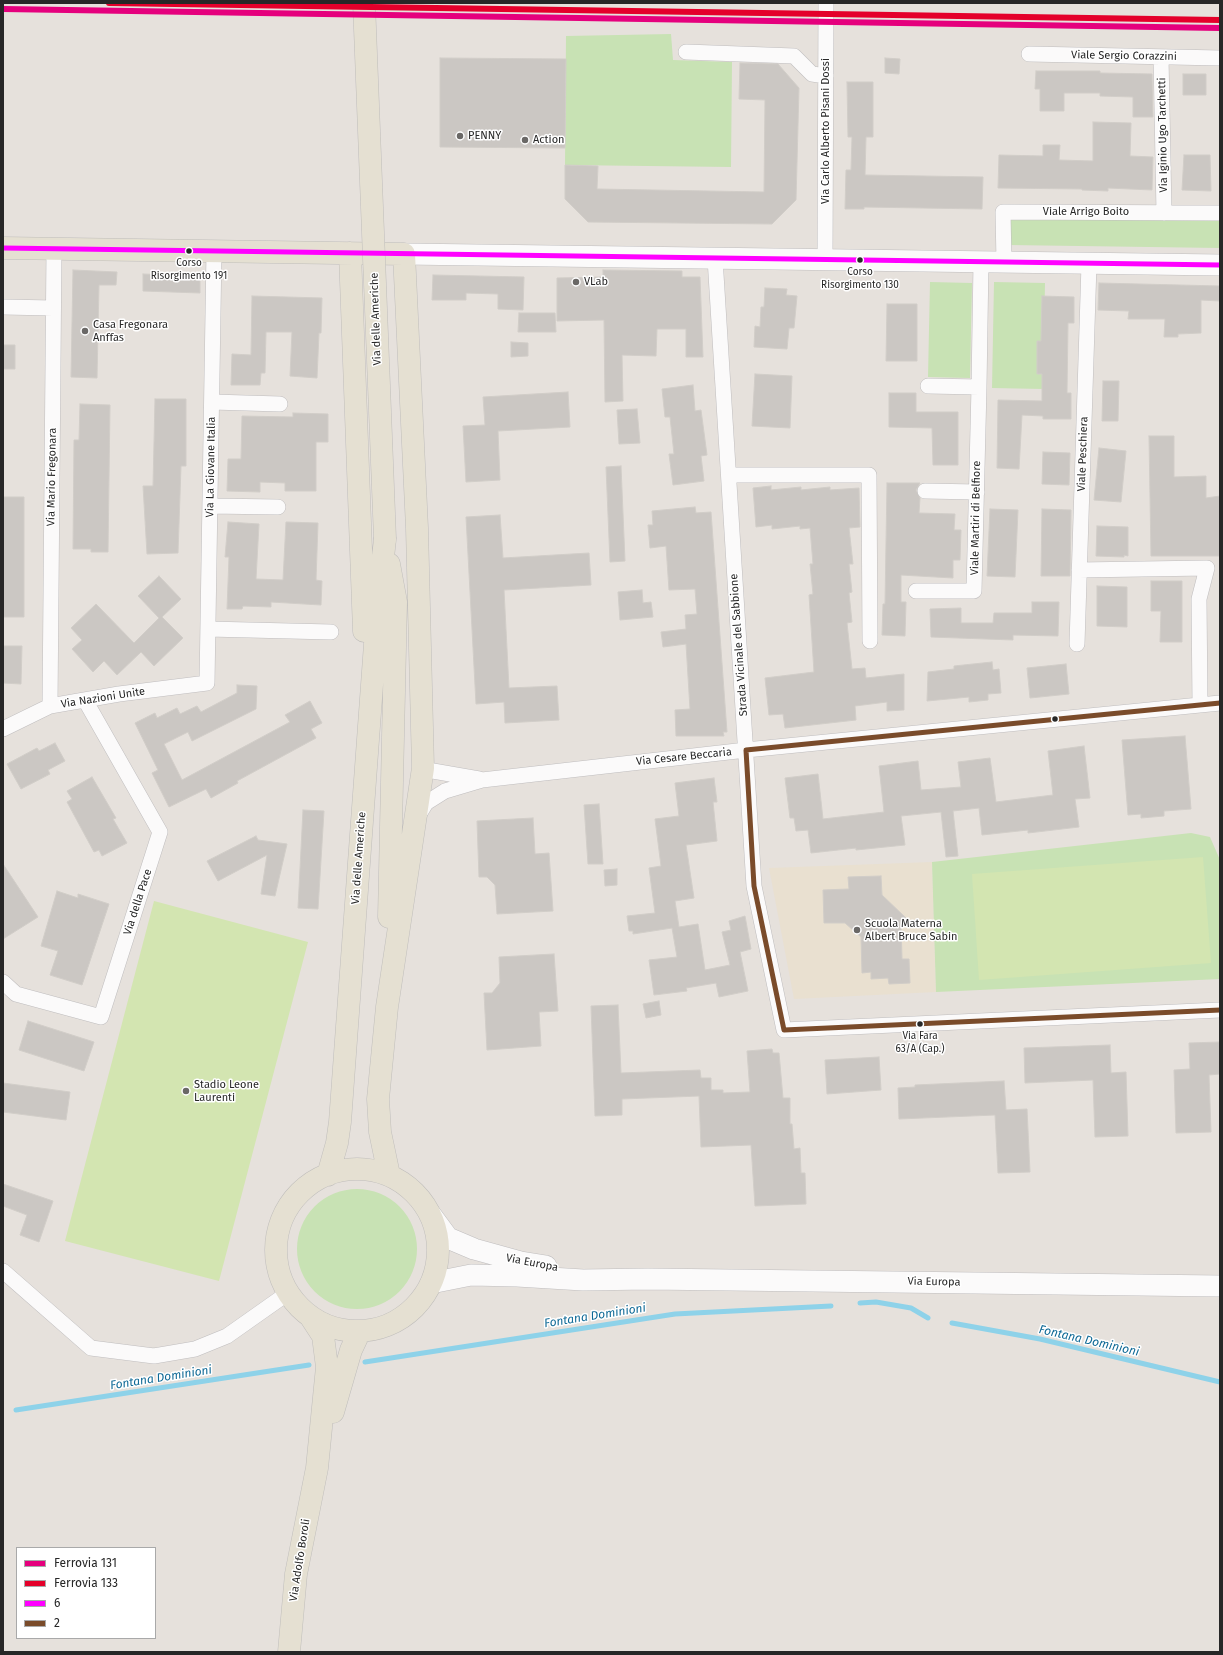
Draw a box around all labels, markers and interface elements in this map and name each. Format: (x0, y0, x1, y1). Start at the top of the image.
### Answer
street label: Viale Sergio Corazzini (1071, 48, 1177, 64)
street label: Via Carlo Alberto Pisani Dossi (819, 58, 833, 204)
street label: Via Iginio Ugo Tarchetti (1155, 77, 1171, 193)
place label: PENNY (468, 129, 501, 143)
marker: PENNY (455, 131, 465, 141)
place label: Action (533, 133, 565, 147)
marker: Action (520, 135, 530, 145)
street label: Viale Arrigo Boito (1043, 205, 1129, 219)
marker: Corso Risorgimento 191 (184, 246, 194, 256)
marker: Corso Risorgimento 130 (855, 255, 865, 265)
place label: Corso Risorgimento 191 (151, 257, 227, 280)
place label: Corso Risorgimento 130 (821, 266, 899, 290)
street label: Via delle Americhe (368, 272, 384, 366)
place label: VLab (584, 275, 608, 289)
marker: VLab (571, 277, 581, 287)
place label: Casa Fregonara Anffas (93, 318, 168, 344)
marker: Casa Fregonara Anffas (80, 326, 90, 336)
street label: Viale Peschiera (1075, 416, 1091, 492)
street label: Via La Giovane Italia (204, 417, 218, 517)
street label: Via Mario Fregonara (45, 428, 59, 526)
street label: Viale Martiri di Belfiore (968, 461, 984, 575)
street label: Strada Vicinale del Sabbione (727, 573, 751, 717)
street label: Via Nazioni Unite (60, 685, 146, 711)
unlabelled marker (1050, 714, 1060, 724)
street label: Via Cesare Beccaria (636, 745, 732, 769)
street label: Via delle Americhe (349, 811, 369, 905)
street label: Via della Pace (121, 867, 155, 937)
place label: Scuola Materna Albert Bruce Sabin (865, 917, 958, 943)
marker: Scuola Materna Albert Bruce Sabin (852, 925, 862, 935)
marker: Via Fara 63/A (Cap.) (915, 1019, 925, 1029)
place label: Via Fara 63/A (Cap.) (896, 1030, 944, 1054)
place label: Stadio Leone Laurenti (194, 1078, 259, 1104)
marker: Stadio Leone Laurenti (181, 1086, 191, 1096)
street label: Via Europa (505, 1251, 559, 1275)
street label: Via Europa (907, 1275, 961, 1289)
water label: Fontana Dominioni (543, 1301, 647, 1331)
water label: Fontana Dominioni (1037, 1322, 1141, 1360)
water label: Fontana Dominioni (109, 1363, 213, 1393)
street label: Via Adolfo Boroli (287, 1518, 313, 1602)
legend (16, 1547, 156, 1639)
text: Ferrovia 131 (54, 1556, 117, 1570)
text: Ferrovia 133 (54, 1576, 118, 1590)
text: 6 (54, 1596, 60, 1610)
text: 2 (54, 1616, 60, 1630)

